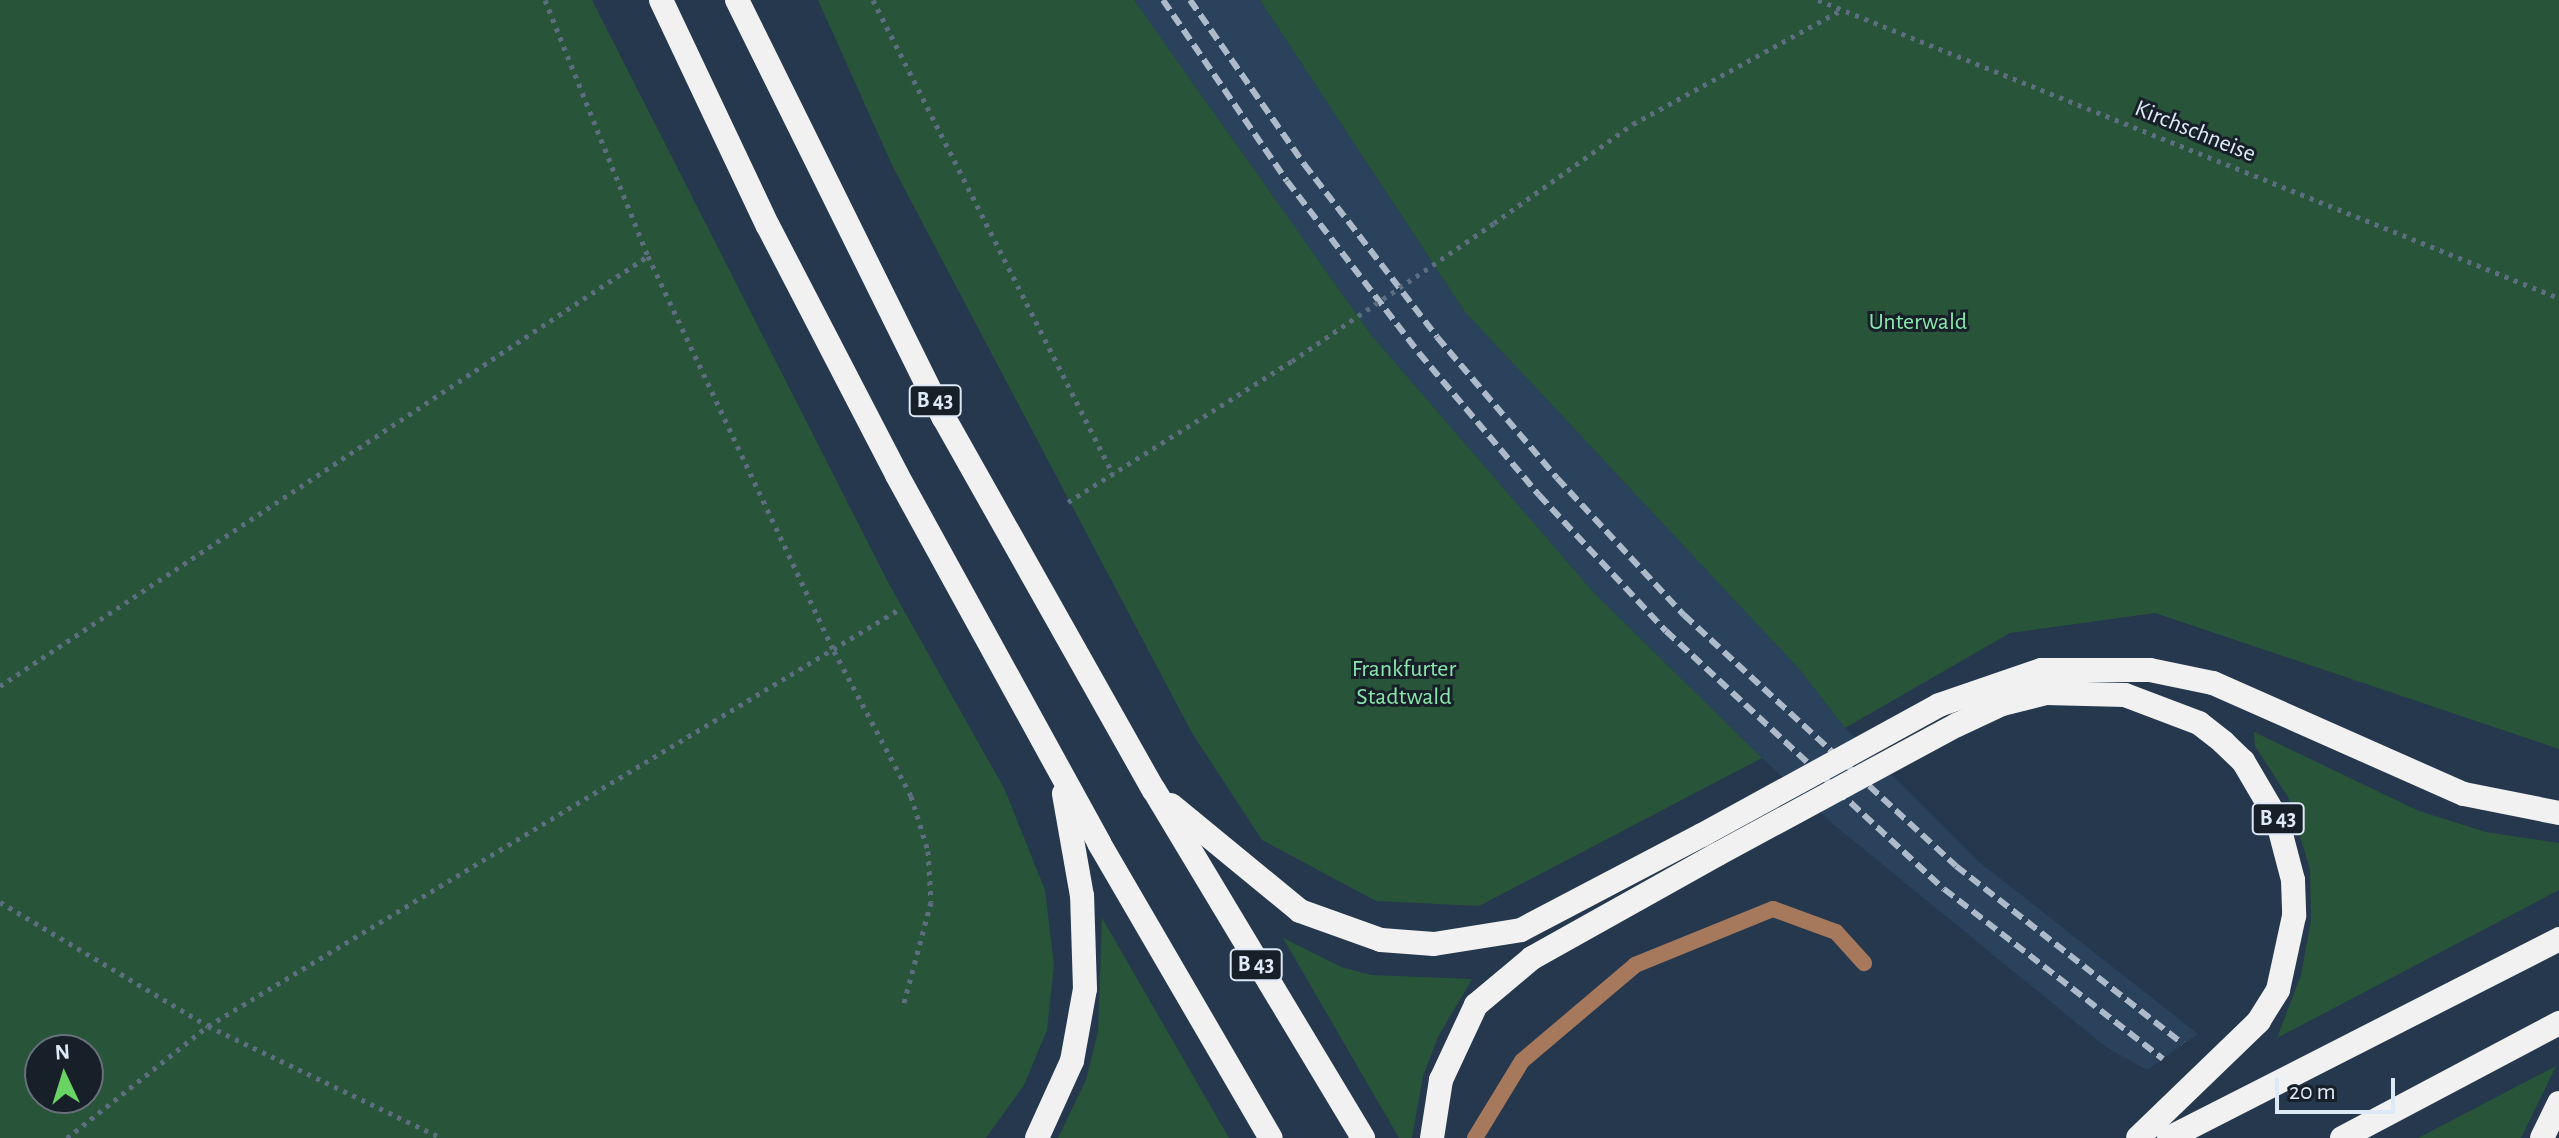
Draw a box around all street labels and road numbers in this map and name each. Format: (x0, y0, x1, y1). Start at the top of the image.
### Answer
street label: Kirchschneise (2130, 95, 2260, 169)
road number: B 43 (907, 383, 963, 419)
road number: B 43 (2250, 801, 2306, 837)
road number: B 43 (1228, 947, 1284, 983)

